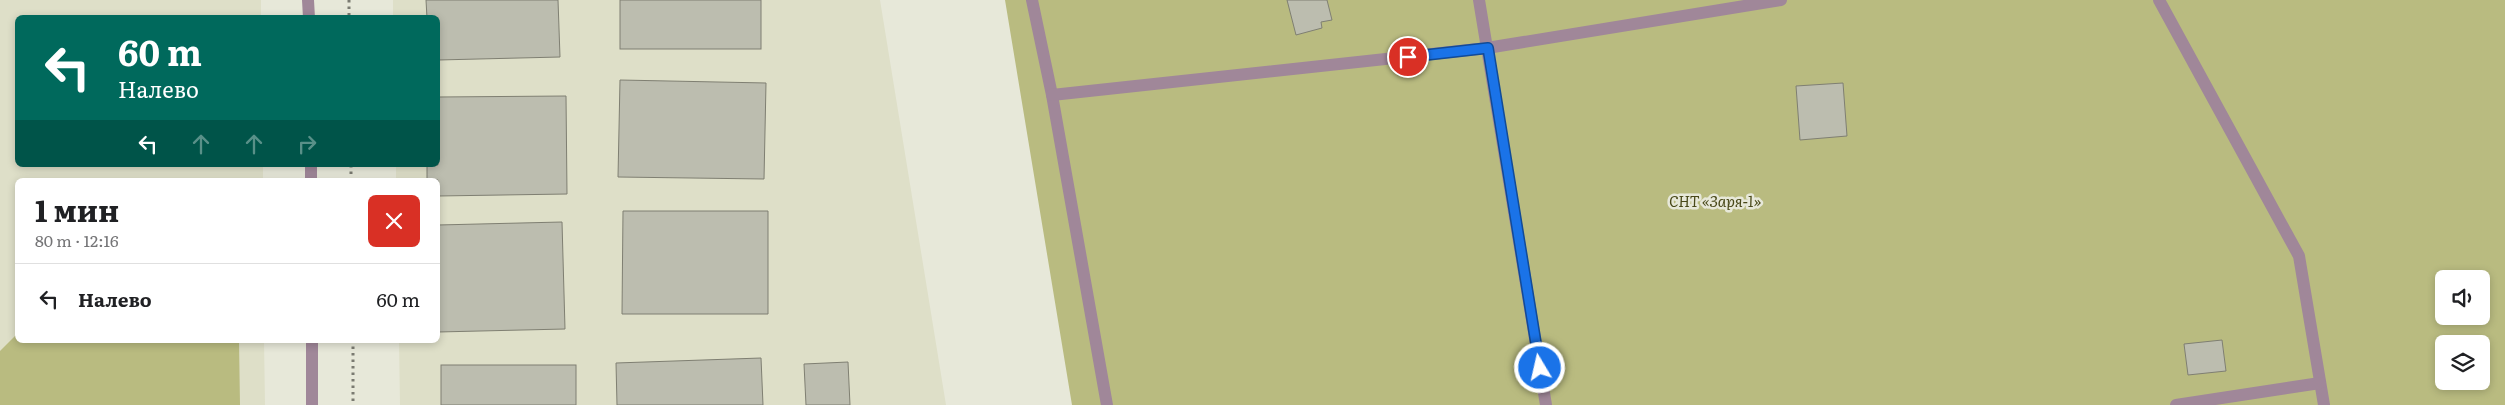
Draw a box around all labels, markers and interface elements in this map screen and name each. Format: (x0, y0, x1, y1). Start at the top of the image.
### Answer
text: 60 m (118, 25, 202, 77)
icon: left (35, 35, 100, 100)
pin (1387, 36, 1429, 78)
icon: arrive (1394, 43, 1422, 71)
text: Налево (118, 72, 199, 105)
icon: left (134, 130, 162, 158)
icon: ahead (187, 130, 215, 158)
icon: ahead (240, 130, 268, 158)
icon: right (293, 130, 321, 158)
text: 1 мин (35, 187, 119, 231)
park label: СНТ «Заря-1» (1669, 189, 1761, 212)
button: close (368, 195, 420, 247)
text: 80 m · 12:16 (35, 228, 119, 252)
map controls (2435, 270, 2490, 390)
button: sound (2435, 270, 2490, 325)
icon: left (35, 285, 63, 313)
text: Налево (78, 285, 152, 313)
text: 60 m (377, 285, 420, 313)
button: layers (2435, 335, 2490, 390)
position arrow (1513, 341, 1565, 393)

